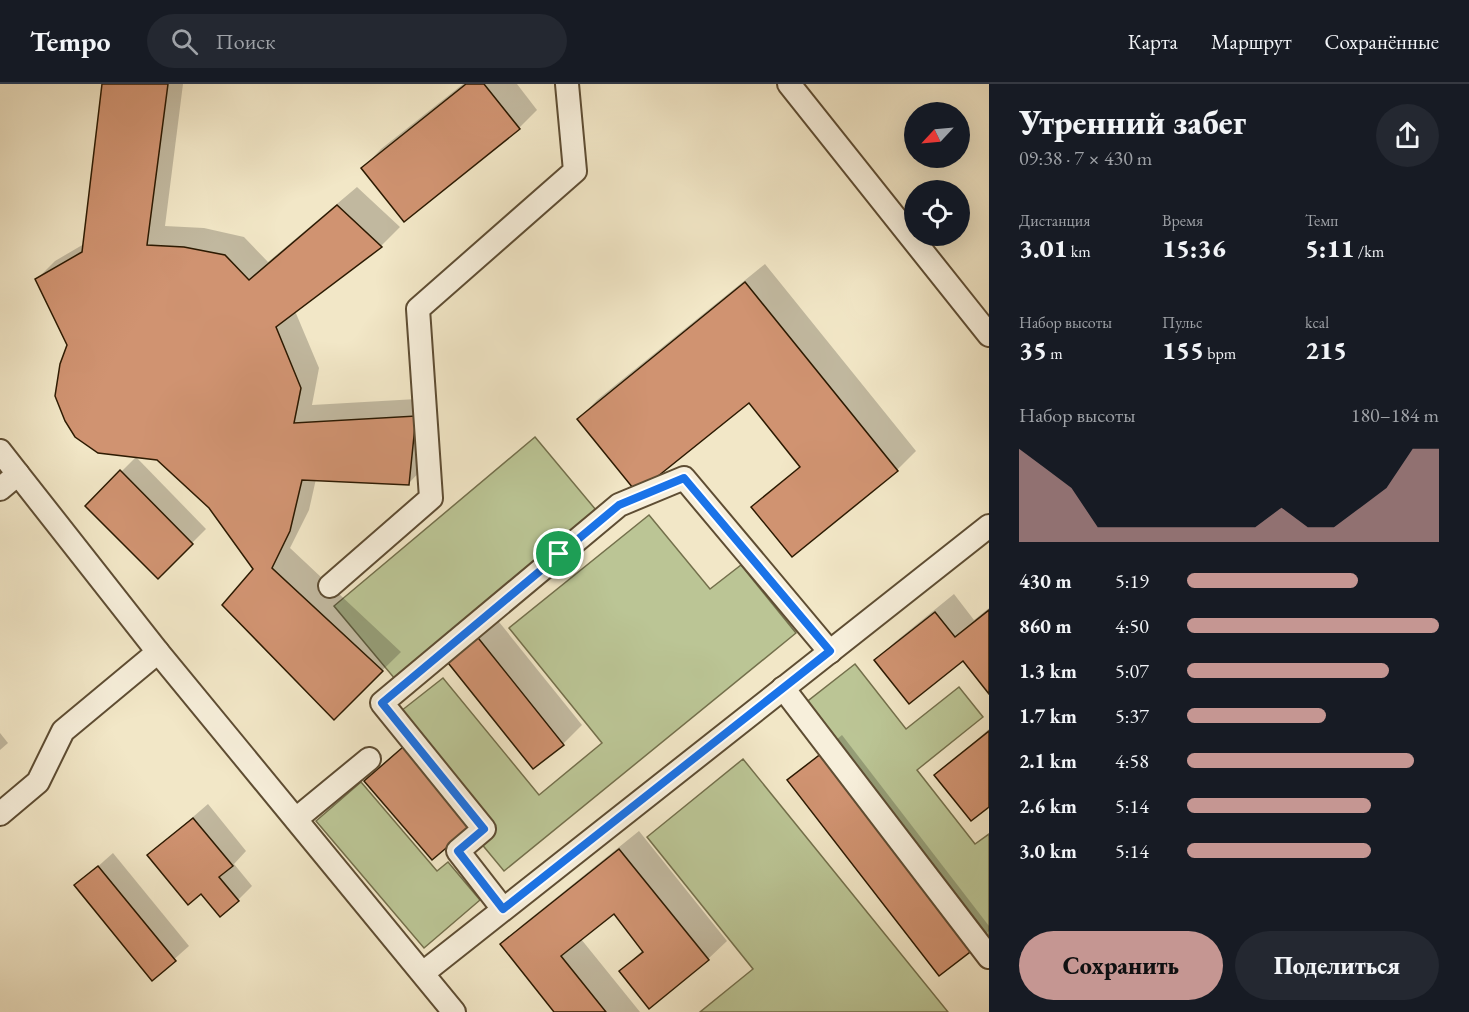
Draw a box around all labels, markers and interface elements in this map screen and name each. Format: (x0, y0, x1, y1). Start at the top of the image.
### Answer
search box (147, 14, 567, 68)
text: Tempo (30, 23, 111, 59)
icon: search (168, 25, 201, 58)
text: Поиск (216, 27, 275, 56)
text: Карта (1128, 28, 1178, 55)
text: Маршрут (1211, 28, 1292, 55)
text: Сохранённые (1325, 28, 1439, 55)
text: Утренний забег (1019, 101, 1246, 144)
north arrow (904, 102, 970, 168)
map controls (904, 102, 970, 246)
button: share (1376, 104, 1439, 167)
text: 09:38 · 7 × 430 m (1019, 145, 1152, 171)
button: locate (904, 180, 970, 246)
text: Дистанция (1019, 210, 1090, 231)
text: Время (1162, 210, 1203, 231)
text: Темп (1305, 210, 1338, 231)
text: 3.01 (1019, 231, 1068, 265)
text: 15:36 (1162, 231, 1226, 265)
text: 5:11 (1305, 231, 1355, 265)
text: km (1068, 241, 1091, 262)
text: /km (1355, 241, 1384, 262)
text: Набор высоты (1019, 312, 1112, 333)
text: Пульс (1162, 312, 1203, 333)
text: kcal (1305, 312, 1329, 333)
text: 35 (1019, 333, 1047, 367)
text: 155 (1162, 333, 1204, 367)
text: 215 (1305, 333, 1347, 367)
text: m (1047, 343, 1063, 364)
text: bpm (1204, 343, 1236, 364)
text: Набор высоты (1019, 402, 1135, 428)
text: 180–184 m (1351, 402, 1439, 428)
pin (533, 528, 584, 579)
icon: arrive (542, 537, 575, 570)
text: 430 m (1019, 568, 1072, 594)
text: 5:19 (1115, 568, 1149, 594)
text: 860 m (1019, 613, 1072, 639)
text: 4:50 (1115, 613, 1149, 639)
text: 1.3 km (1019, 658, 1077, 684)
text: 5:07 (1115, 658, 1149, 684)
text: 1.7 km (1019, 703, 1077, 729)
text: 5:37 (1115, 703, 1149, 729)
text: 2.1 km (1019, 748, 1077, 774)
text: 4:58 (1115, 748, 1149, 774)
text: 2.6 km (1019, 793, 1077, 819)
text: 5:14 (1115, 793, 1149, 819)
text: 3.0 km (1019, 838, 1077, 864)
text: 5:14 (1115, 838, 1149, 864)
button: Сохранить (1019, 931, 1223, 1000)
button: Поделиться (1235, 931, 1439, 1000)

